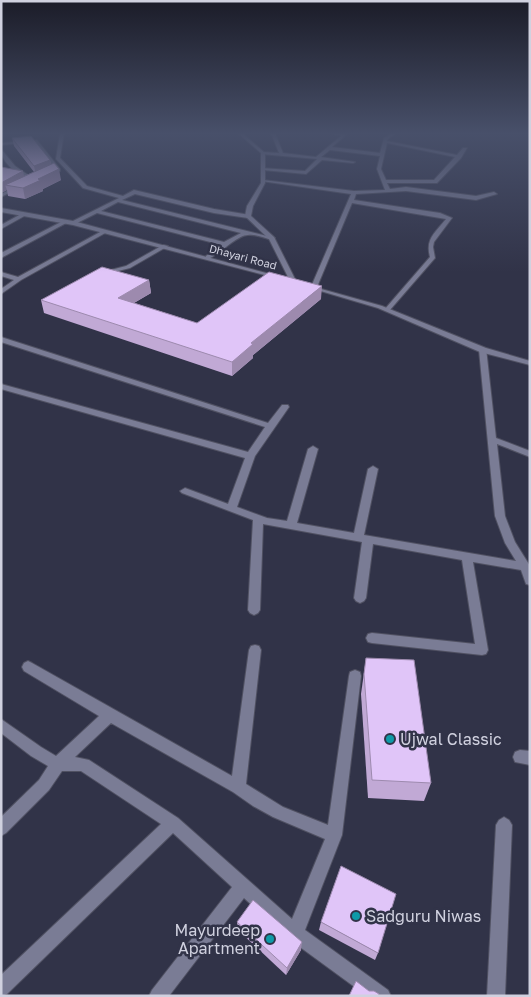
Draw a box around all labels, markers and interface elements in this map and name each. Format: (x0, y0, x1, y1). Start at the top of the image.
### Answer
street label: Dhayari Road (208, 241, 278, 272)
place label: Ujwal Classic (400, 729, 502, 749)
marker: Ujwal Classic (384, 733, 396, 745)
place label: Sadguru Niwas (366, 906, 481, 926)
marker: Sadguru Niwas (350, 910, 362, 922)
place label: Mayurdeep Apartment (175, 920, 260, 958)
marker: Mayurdeep Apartment (264, 933, 276, 945)

